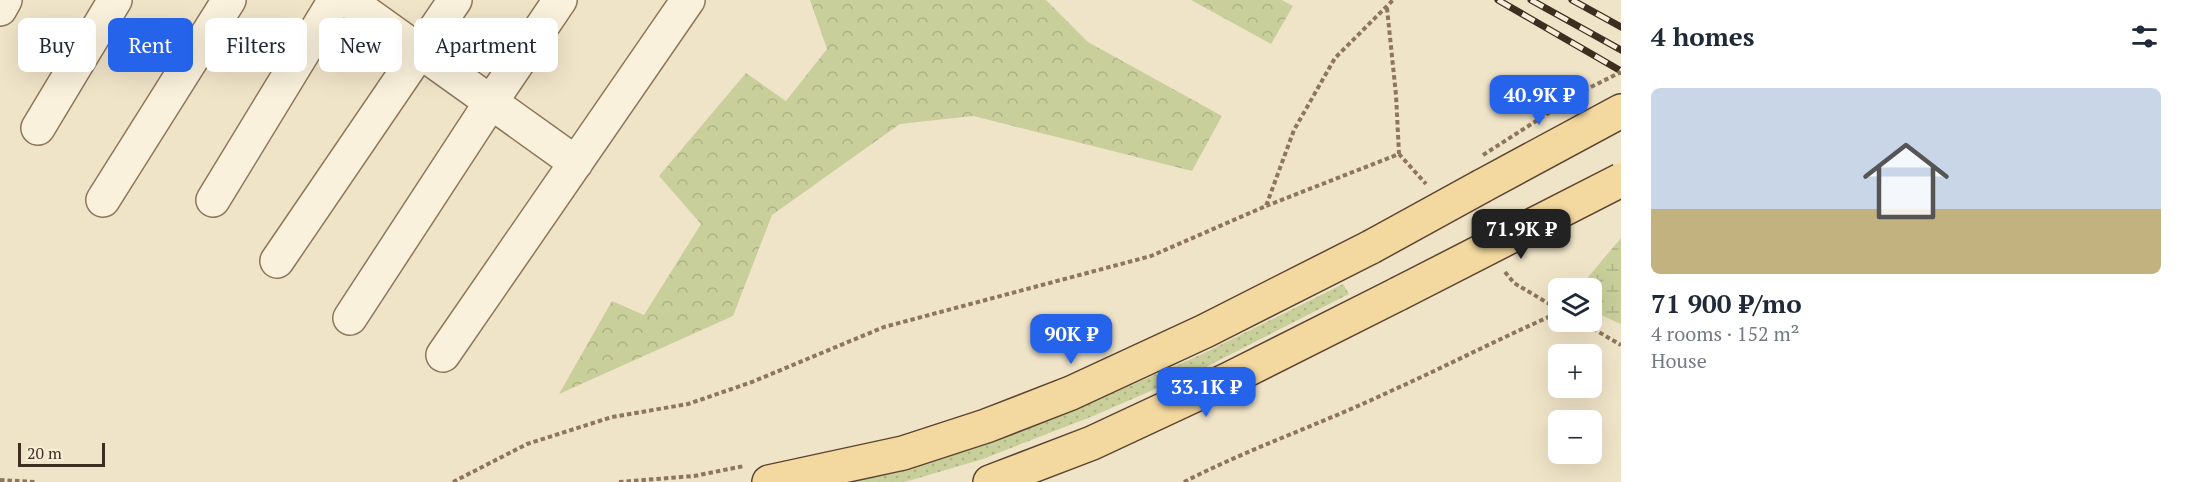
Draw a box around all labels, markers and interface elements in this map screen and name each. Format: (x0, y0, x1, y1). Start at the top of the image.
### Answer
chip: Buy (18, 18, 96, 72)
chip: Rent (108, 18, 193, 72)
chip: Filters (205, 18, 307, 72)
chip: New (319, 18, 402, 72)
chip: Apartment (414, 18, 558, 72)
text: 4 homes (1651, 19, 1755, 53)
icon: filters (2128, 20, 2161, 53)
pin: 40.9K ₽ (1484, 75, 1594, 126)
text: 40.9K ₽ (1504, 81, 1574, 108)
icon: home (1852, 127, 1960, 235)
pin: 71.9K ₽ (1466, 209, 1576, 260)
text: 71.9K ₽ (1486, 215, 1556, 242)
map controls (1548, 278, 1602, 464)
button: layers (1548, 278, 1602, 332)
text: 71 900 ₽/mo (1651, 286, 1802, 320)
pin: 90K ₽ (1029, 314, 1113, 365)
text: 90K ₽ (1044, 320, 1098, 347)
text: 4 rooms · 152 m² (1651, 320, 1799, 347)
button: + (1548, 344, 1602, 398)
text: House (1651, 347, 1707, 374)
pin: 33.1K ₽ (1151, 367, 1261, 418)
text: 33.1K ₽ (1171, 373, 1241, 400)
button: − (1548, 410, 1602, 464)
scale bar (18, 440, 105, 468)
text: 20 m (27, 442, 62, 464)

